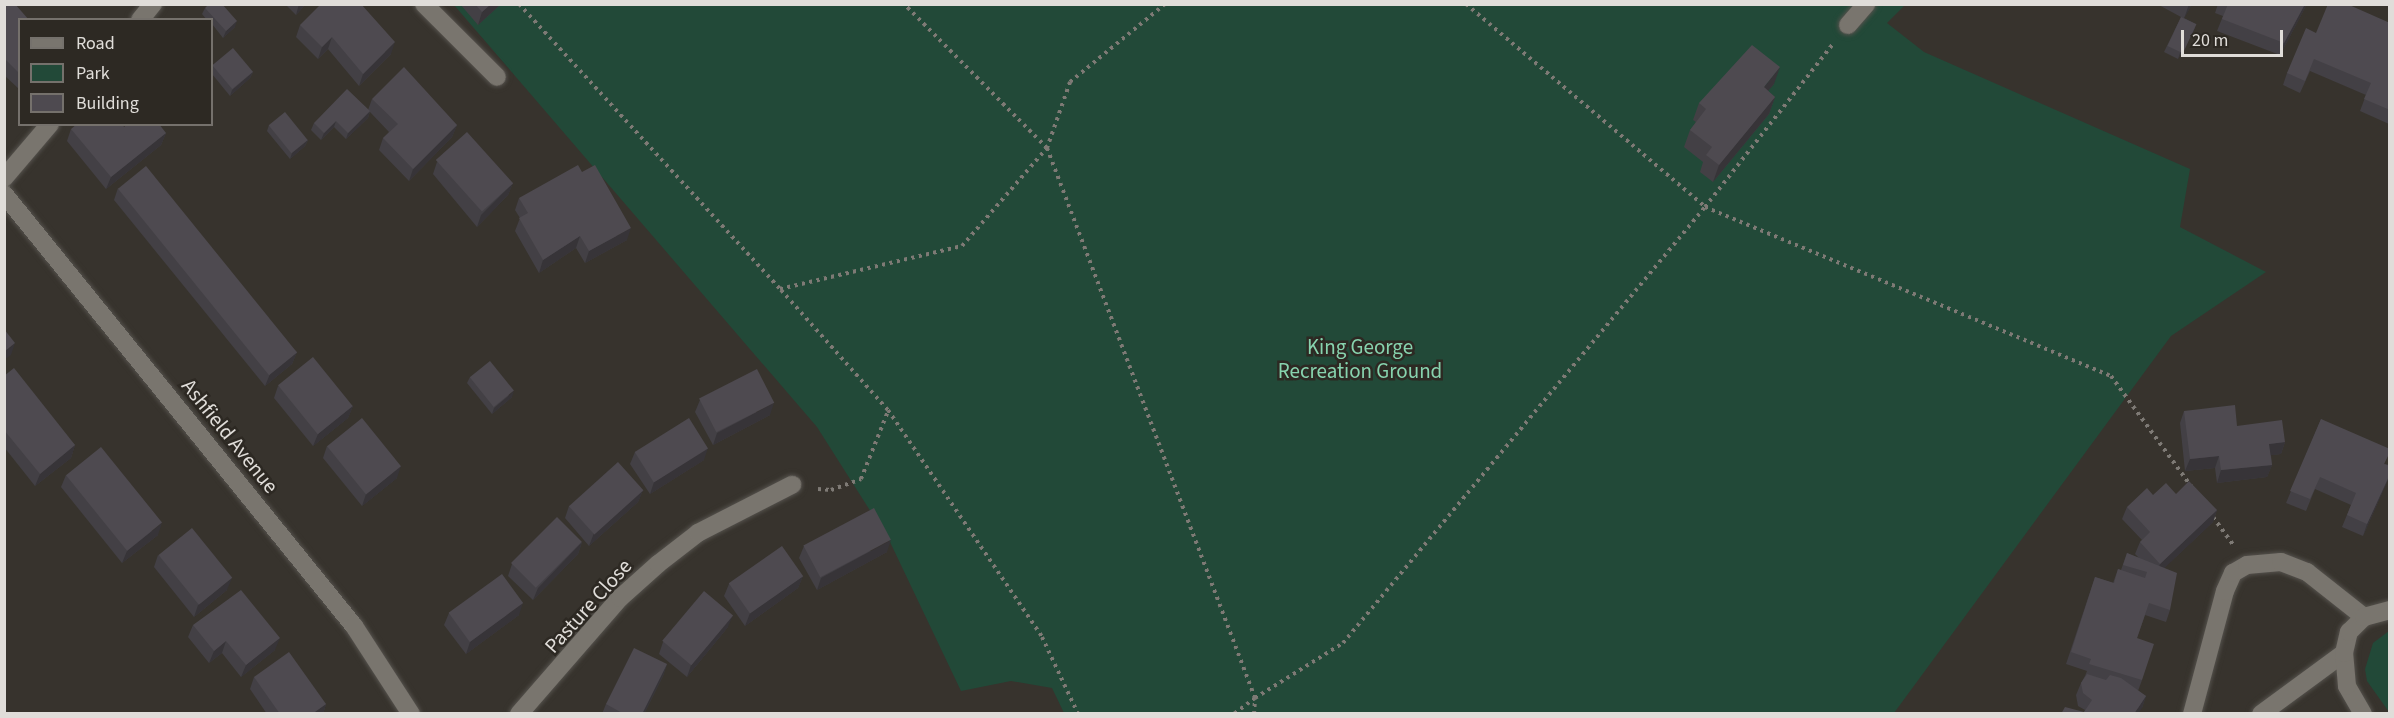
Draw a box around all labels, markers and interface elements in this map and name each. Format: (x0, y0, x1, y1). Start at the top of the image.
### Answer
legend (18, 18, 213, 126)
scale bar (2184, 18, 2286, 56)
text: 20 m (2192, 28, 2228, 53)
text: Road (76, 31, 115, 56)
text: Park (76, 61, 110, 86)
text: Building (76, 91, 139, 116)
park label: King George Recreation Ground (1278, 334, 1442, 384)
street label: Ashfield Avenue (176, 374, 284, 498)
street label: Pasture Close (539, 554, 637, 658)

